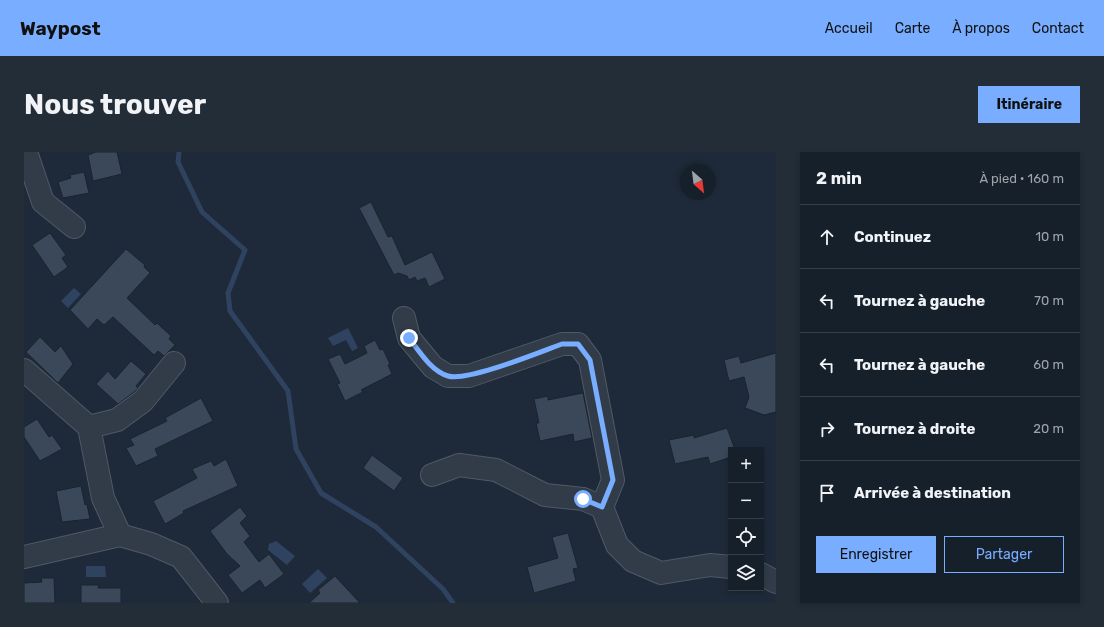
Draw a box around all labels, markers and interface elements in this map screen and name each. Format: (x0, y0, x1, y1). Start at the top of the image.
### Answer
text: Waypost (20, 17, 101, 40)
text: Accueil (825, 20, 873, 37)
text: Carte (895, 20, 930, 37)
text: À propos (952, 20, 1010, 37)
text: Contact (1032, 20, 1084, 37)
button: Itinéraire (978, 86, 1080, 123)
text: Nous trouver (24, 88, 206, 121)
north arrow (680, 164, 716, 200)
text: 2 min (816, 168, 862, 188)
text: À pied · 160 m (979, 171, 1064, 186)
icon: ahead (816, 226, 838, 248)
text: Continuez (854, 228, 931, 246)
text: 10 m (1035, 229, 1064, 244)
icon: left (816, 290, 838, 312)
text: Tournez à gauche (854, 292, 985, 310)
text: 70 m (1034, 293, 1064, 308)
route end (400, 329, 418, 347)
icon: left (816, 354, 838, 376)
text: Tournez à gauche (854, 356, 985, 374)
text: 60 m (1033, 357, 1064, 372)
icon: right (816, 418, 838, 440)
text: Tournez à droite (854, 420, 975, 438)
text: 20 m (1033, 421, 1064, 436)
map controls (728, 447, 764, 591)
button: + (728, 447, 764, 483)
icon: arrive (816, 482, 838, 504)
button: − (728, 483, 764, 519)
text: Arrivée à destination (854, 484, 1011, 502)
route start (574, 490, 592, 508)
button: locate (728, 519, 764, 555)
button: Enregistrer (816, 536, 936, 573)
button: Partager (944, 536, 1064, 573)
button: layers (728, 555, 764, 591)

